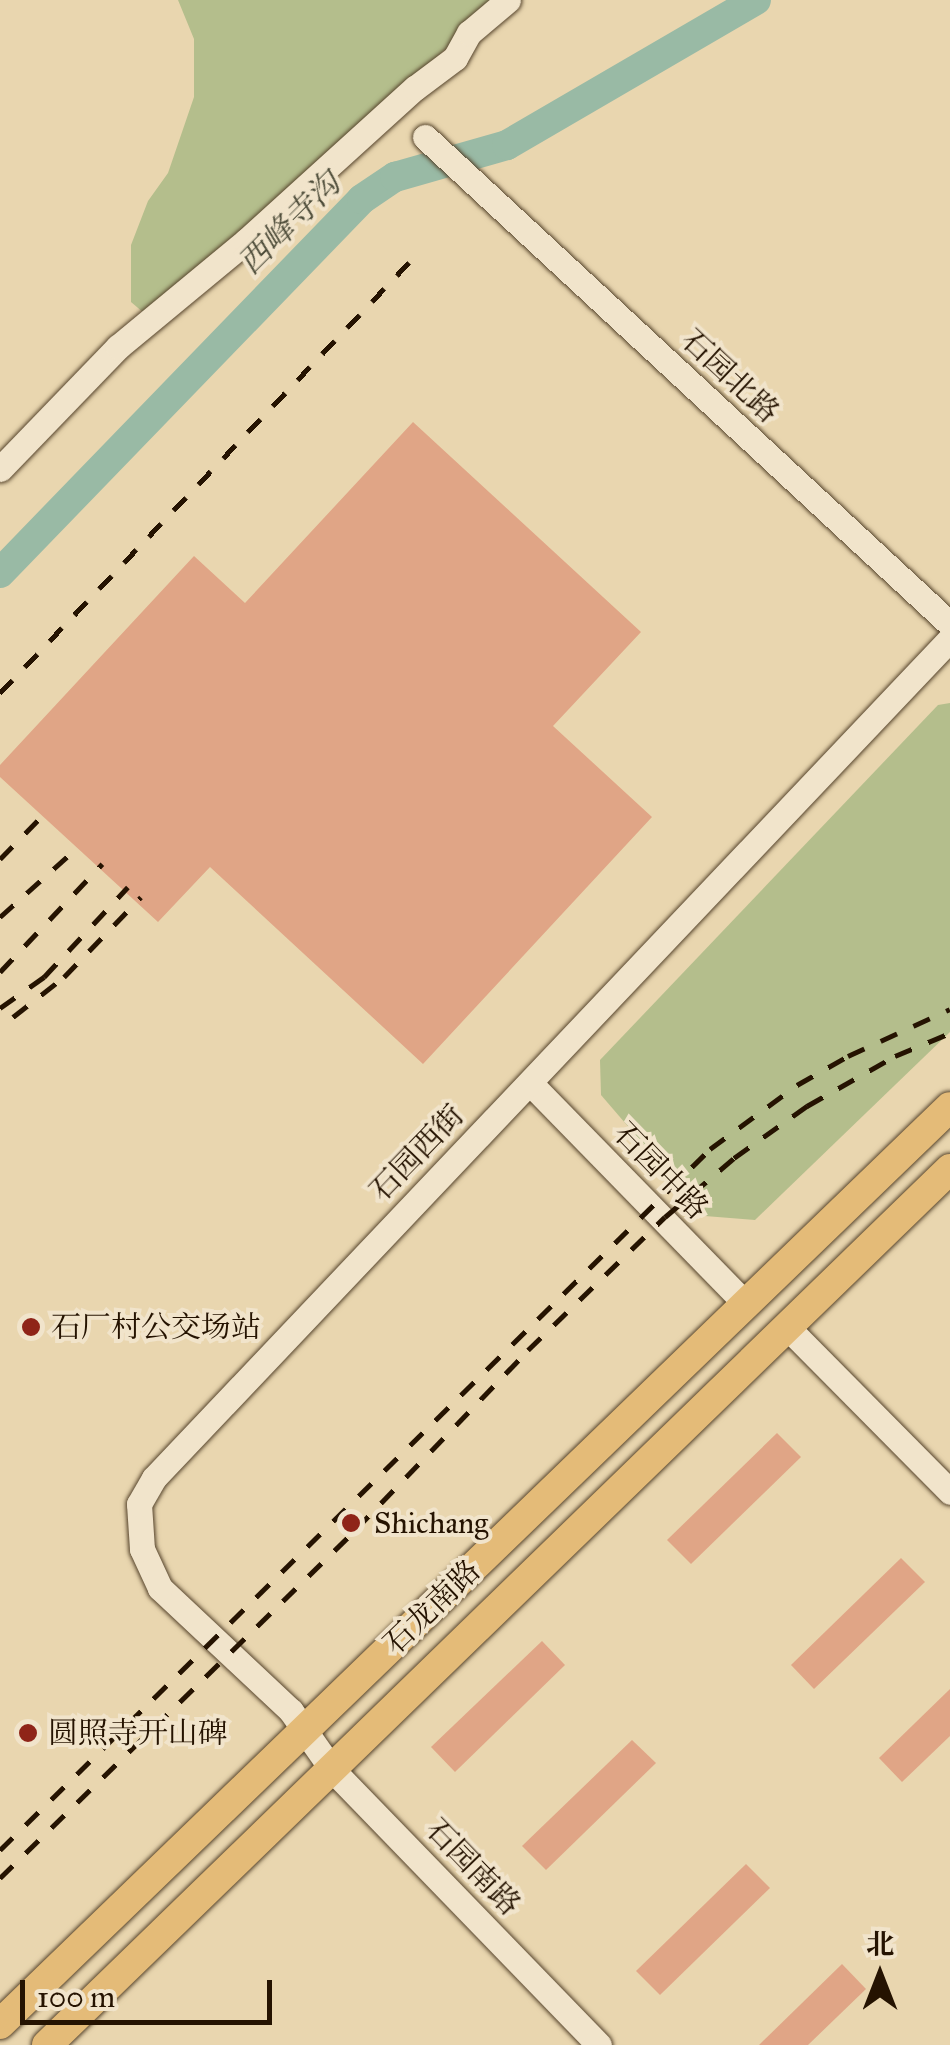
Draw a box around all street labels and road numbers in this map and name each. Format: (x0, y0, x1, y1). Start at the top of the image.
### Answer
street label: 石园北路 (674, 322, 786, 430)
street label: 石园西街 (362, 1097, 472, 1209)
street label: 石园中路 (606, 1115, 716, 1227)
street label: 石龙南路 (376, 1552, 488, 1662)
street label: 石园南路 (418, 1811, 528, 1923)

